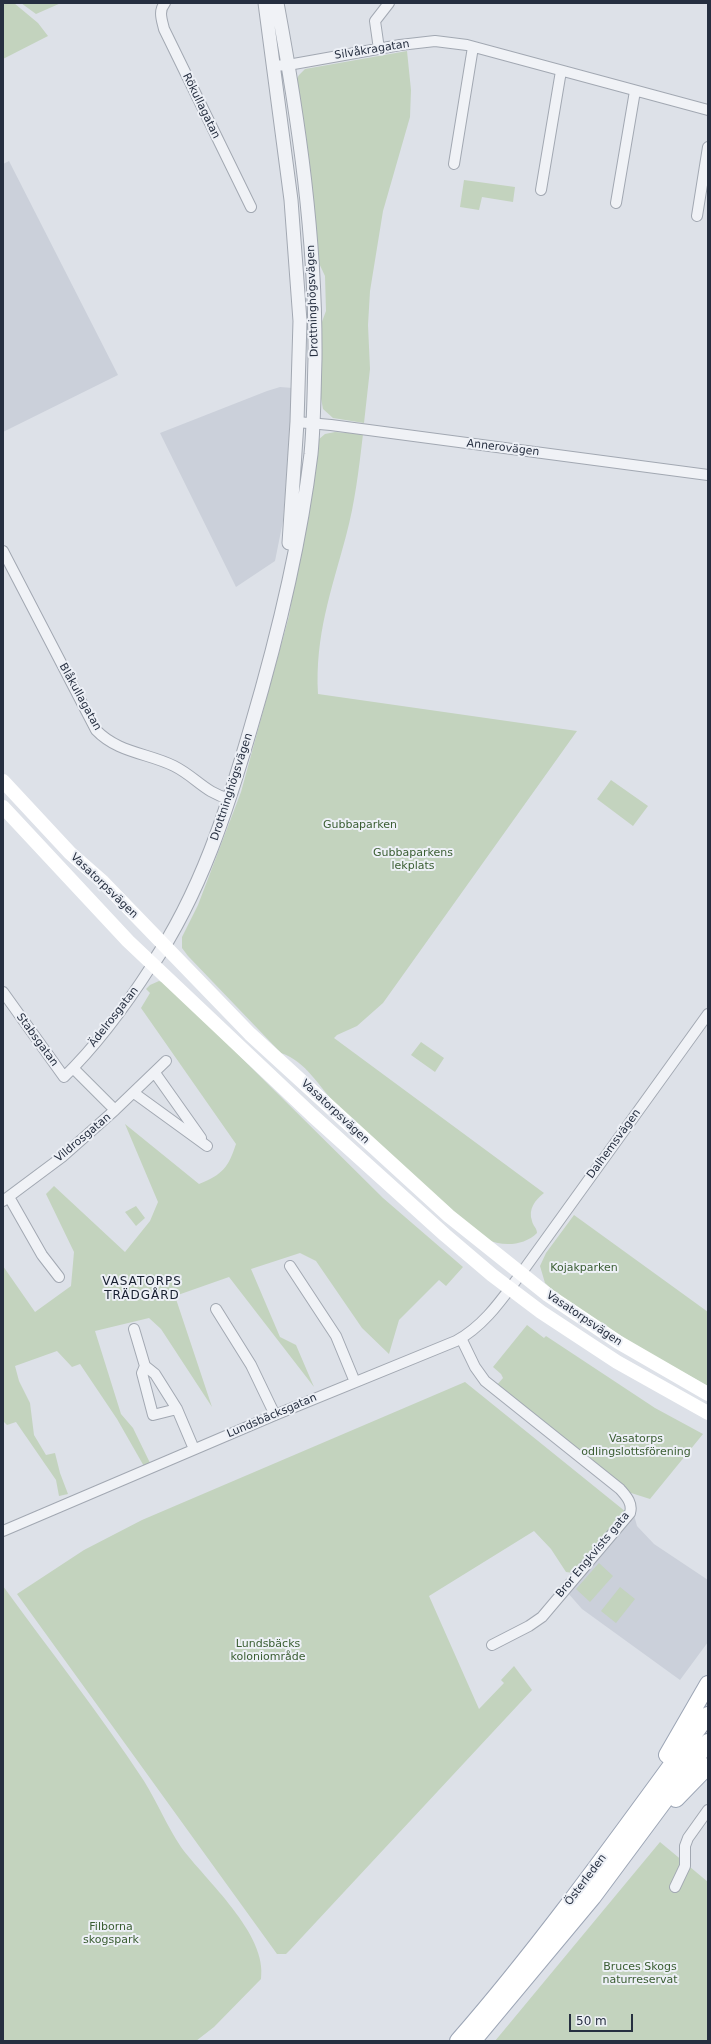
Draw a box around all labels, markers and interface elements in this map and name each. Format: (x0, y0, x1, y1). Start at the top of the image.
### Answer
street label: Silvåkragatan (334, 38, 410, 62)
street label: Rökullagatan (179, 71, 223, 141)
street label: Drottninghögsvägen (304, 245, 322, 357)
street label: Annerovägen (466, 437, 540, 459)
street label: Blåkullagatan (56, 661, 104, 733)
street label: Drottninghögsvägen (208, 731, 256, 843)
park label: Gubbaparken (323, 818, 397, 832)
park label: Gubbaparkens lekplats (373, 846, 453, 872)
street label: Vasatorpsvägen (68, 851, 140, 921)
street label: Ädelrosgatan (86, 984, 142, 1050)
street label: Stabsgatan (13, 1011, 61, 1069)
street label: Vasatorpsvägen (298, 1077, 372, 1147)
street label: Dalhemsvägen (584, 1107, 644, 1181)
street label: Vildrosgatan (52, 1111, 114, 1165)
park label: Kojakparken (550, 1261, 618, 1275)
district label: VASATORPS TRÄDGÅRD (102, 1275, 182, 1303)
street label: Vasatorpsvägen (544, 1289, 624, 1349)
street label: Lundsbäcksgatan (225, 1391, 319, 1441)
park label: Vasatorps odlingslottsförening (581, 1432, 691, 1458)
street label: Bror Engkvists gata (553, 1510, 633, 1600)
park label: Lundsbäcks koloniområde (231, 1637, 305, 1663)
street label: Österleden (563, 1852, 609, 1908)
park label: Filborna skogspark (83, 1920, 139, 1946)
park label: Bruces Skogs naturreservat (603, 1960, 677, 1986)
scale bar (571, 2006, 635, 2032)
text: 50 m (576, 2014, 607, 2028)

